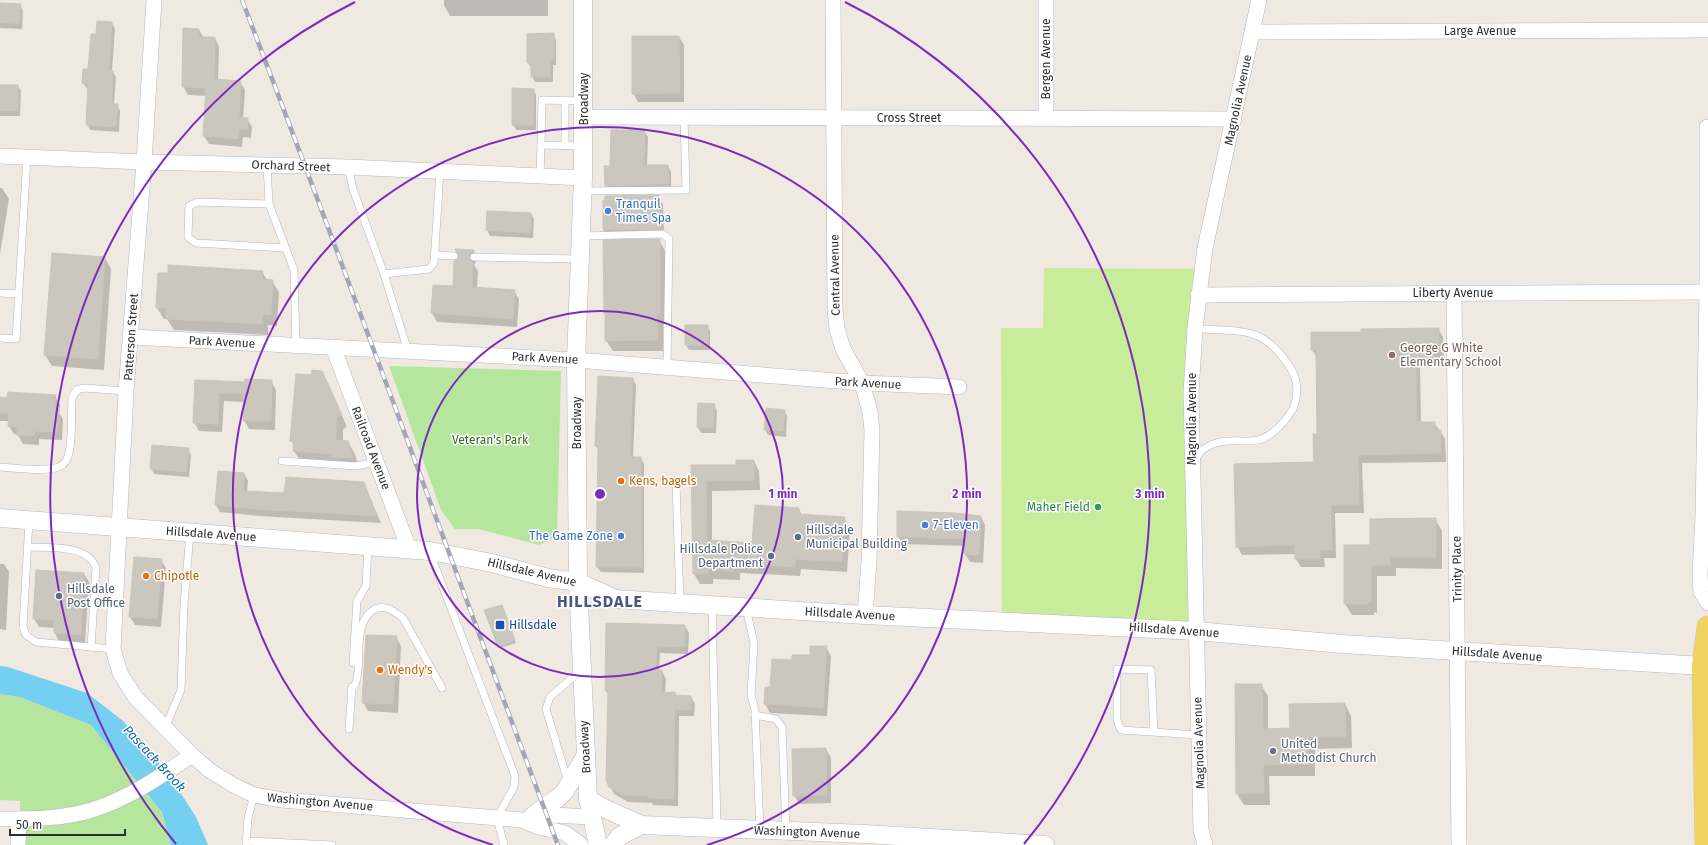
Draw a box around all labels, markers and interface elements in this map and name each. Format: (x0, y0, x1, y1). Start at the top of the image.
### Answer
street label: Bergen Avenue (1039, 19, 1053, 99)
street label: Large Avenue (1444, 24, 1516, 38)
street label: Magnolia Avenue (1222, 53, 1254, 147)
street label: Broadway (577, 72, 591, 125)
street label: Cross Street (877, 111, 942, 125)
street label: Orchard Street (251, 158, 331, 174)
place label: Tranquil Times Spa (616, 197, 671, 225)
marker: Tranquil Times Spa (603, 206, 613, 216)
street label: Central Avenue (827, 234, 843, 316)
street label: Liberty Avenue (1413, 286, 1493, 300)
street label: Patterson Street (121, 292, 141, 381)
street label: Park Avenue (188, 333, 256, 351)
place label: George G White Elementary School (1400, 341, 1502, 369)
street label: Park Avenue (511, 349, 579, 367)
marker: George G White Elementary School (1387, 350, 1397, 360)
street label: Magnolia Avenue (1185, 373, 1199, 465)
street label: Park Avenue (834, 374, 902, 392)
street label: Broadway (570, 396, 584, 449)
street label: Railroad Avenue (349, 404, 393, 492)
park label: Veteran's Park (452, 433, 529, 447)
place label: Kens, bagels (629, 474, 697, 488)
marker: Kens, bagels (616, 476, 626, 486)
centre of rings (593, 487, 607, 501)
text: 1 min (769, 487, 797, 501)
text: 2 min (952, 487, 982, 501)
text: 3 min (1134, 487, 1165, 501)
place label: Maher Field (1027, 500, 1090, 514)
marker: Maher Field (1093, 502, 1103, 512)
place label: 7-Eleven (933, 518, 979, 532)
marker: 7-Eleven (920, 520, 930, 530)
place label: Hillsdale Municipal Building (806, 523, 908, 551)
street label: Hillsdale Avenue (165, 524, 257, 544)
place label: The Game Zone (529, 529, 613, 543)
marker: The Game Zone (616, 531, 626, 541)
marker: Hillsdale Municipal Building (793, 532, 803, 542)
street label: Trinity Place (1449, 536, 1465, 602)
place label: Hillsdale Police Department (680, 542, 764, 570)
marker: Hillsdale Police Department (766, 551, 776, 561)
street label: Hillsdale Avenue (486, 555, 578, 589)
place label: Chipotle (154, 569, 199, 583)
marker: Chipotle (141, 571, 151, 581)
place label: Hillsdale Post Office (67, 582, 125, 610)
marker: Hillsdale Post Office (54, 591, 64, 601)
district label: HILLSDALE (557, 592, 643, 611)
street label: Hillsdale Avenue (804, 605, 896, 623)
place label: Hillsdale (509, 618, 557, 632)
marker: Hillsdale (494, 619, 506, 631)
street label: Hillsdale Avenue (1128, 620, 1220, 640)
street label: Hillsdale Avenue (1451, 644, 1543, 664)
place label: Wendy's (388, 663, 433, 677)
marker: Wendy's (375, 665, 385, 675)
street label: Magnolia Avenue (1190, 697, 1208, 789)
street label: Broadway (577, 720, 593, 774)
water label: Pascack Brook (120, 722, 189, 794)
place label: United Methodist Church (1281, 737, 1377, 765)
marker: United Methodist Church (1268, 746, 1278, 756)
street label: Washington Avenue (266, 790, 374, 814)
scale bar (10, 811, 125, 837)
text: 50 m (16, 818, 42, 832)
street label: Washington Avenue (754, 823, 860, 841)

